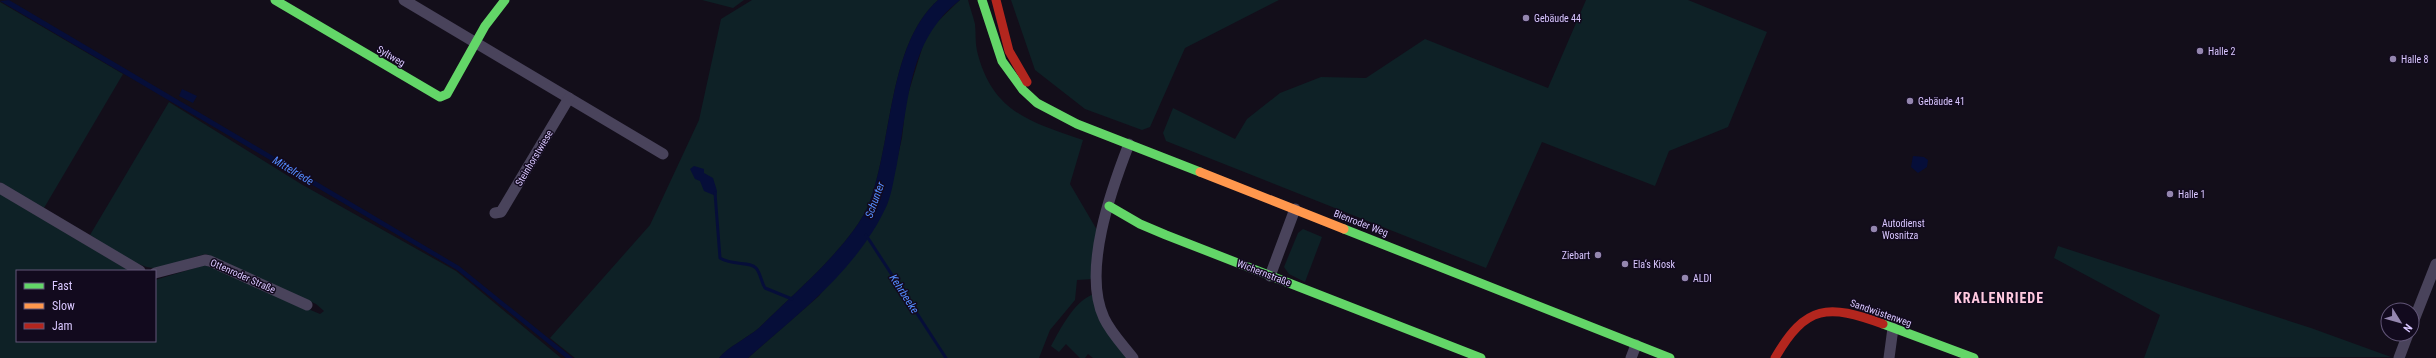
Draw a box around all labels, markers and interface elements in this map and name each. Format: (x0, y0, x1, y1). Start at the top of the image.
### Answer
marker: Gebäude 44 (1521, 13, 1531, 23)
place label: Gebäude 44 (1534, 13, 1581, 24)
street label: Syltweg (375, 44, 407, 68)
marker: Halle 2 (2195, 46, 2205, 56)
place label: Halle 2 (2208, 46, 2236, 57)
marker: Halle 8 (2388, 54, 2398, 64)
place label: Halle 8 (2401, 54, 2429, 65)
marker: Gebäude 41 (1905, 96, 1915, 106)
place label: Gebäude 41 (1918, 96, 1965, 107)
street label: Steinhorstwiese (513, 128, 555, 188)
water label: Mittelriede (270, 154, 316, 188)
water label: Schunter (863, 180, 888, 220)
marker: Halle 1 (2165, 189, 2175, 199)
place label: Halle 1 (2178, 189, 2206, 200)
street label: Bienroder Weg (1332, 208, 1390, 238)
place label: Autodienst Wosnitza (1882, 218, 1925, 241)
marker: Autodienst Wosnitza (1869, 224, 1879, 234)
place label: Ziebart (1562, 250, 1590, 261)
marker: Ziebart (1593, 250, 1603, 260)
street label: Ottenroder Straße (209, 257, 278, 295)
street label: Wichernstraße (1235, 258, 1293, 288)
marker: Ela‘s Kiosk (1620, 259, 1630, 269)
place label: Ela‘s Kiosk (1633, 259, 1675, 270)
legend (16, 270, 156, 342)
water label: Kehrbeeke (887, 272, 921, 316)
marker: ALDI (1680, 273, 1690, 283)
place label: ALDI (1693, 273, 1712, 284)
text: Fast (52, 279, 73, 293)
district label: KRALENRIEDE (1954, 290, 2044, 306)
street label: Sandwüstenweg (1849, 297, 1913, 329)
text: Slow (52, 299, 75, 313)
north arrow (2380, 302, 2420, 342)
text: Jam (52, 319, 73, 333)
text: N (2400, 321, 2415, 335)

